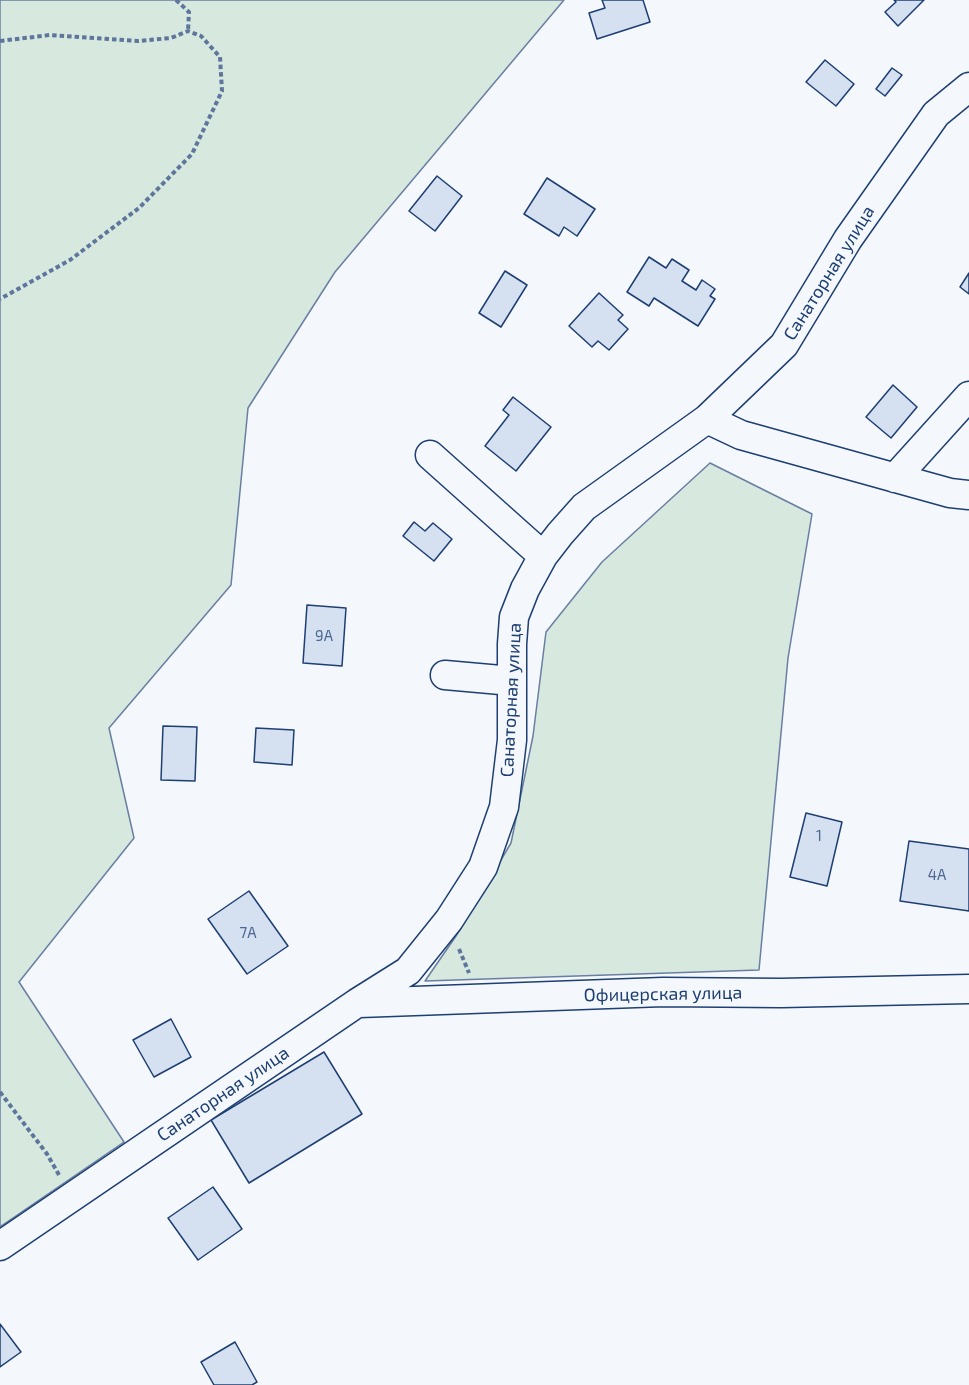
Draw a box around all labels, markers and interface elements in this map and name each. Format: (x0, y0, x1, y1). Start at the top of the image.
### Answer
street label: Санаторная улица (779, 202, 879, 344)
street label: Санаторная улица (496, 622, 526, 778)
house number: 9А (315, 627, 333, 645)
house number: 1 (816, 827, 822, 845)
house number: 4А (928, 866, 946, 884)
house number: 7А (239, 924, 257, 942)
street label: Офицерская улица (583, 982, 743, 1006)
street label: Санаторная улица (153, 1042, 293, 1146)

